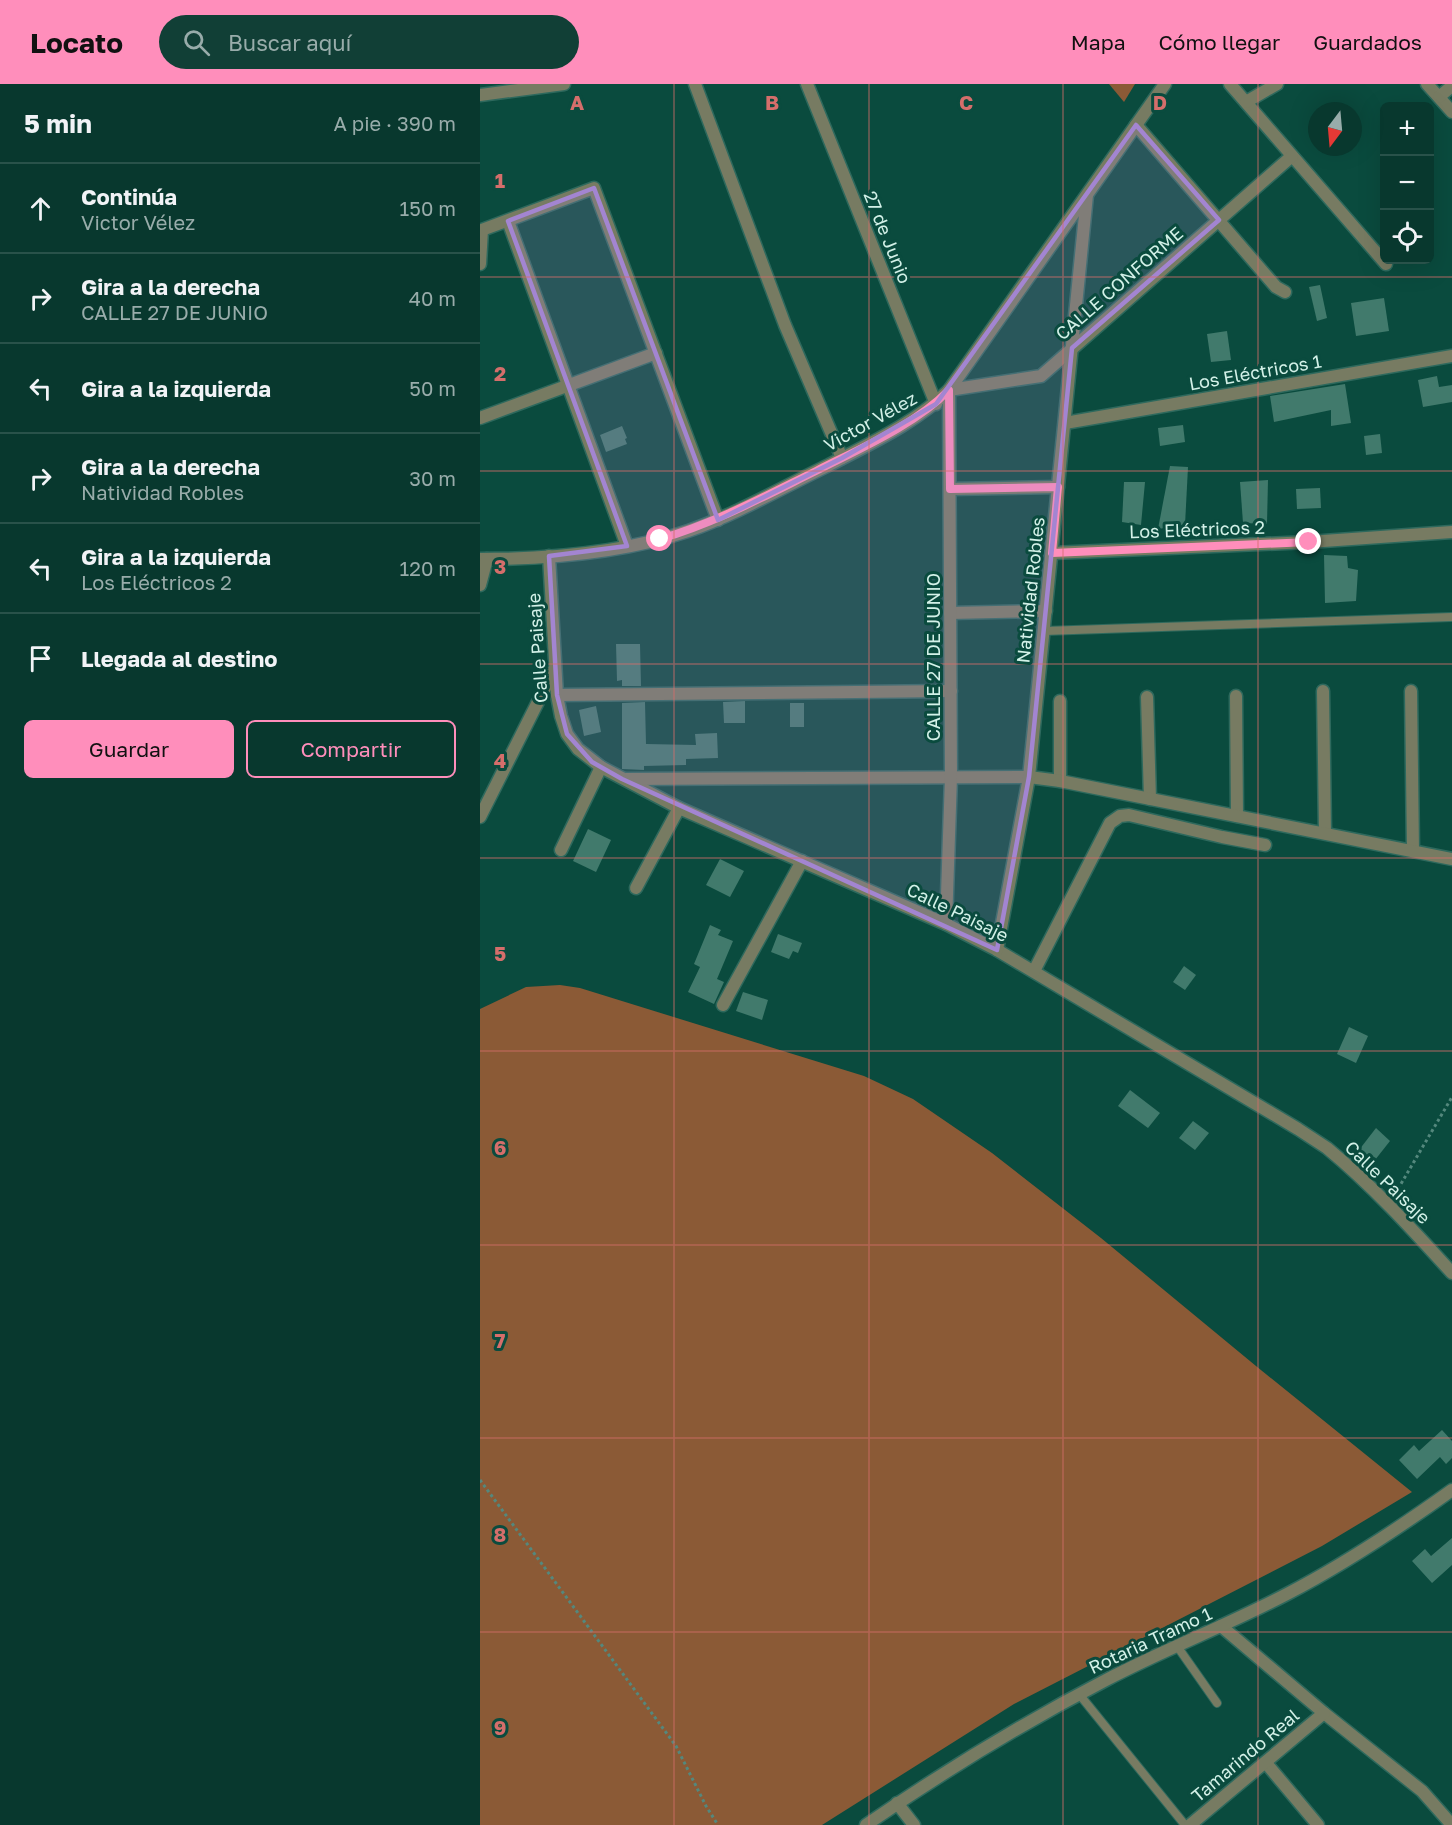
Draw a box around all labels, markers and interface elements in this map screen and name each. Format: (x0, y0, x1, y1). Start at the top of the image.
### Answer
search box (159, 15, 579, 69)
text: Locato (30, 26, 123, 59)
icon: search (180, 26, 213, 59)
text: Buscar aquí (228, 29, 352, 56)
text: Mapa (1071, 29, 1126, 55)
text: Cómo llegar (1159, 29, 1280, 55)
text: Guardados (1313, 29, 1422, 55)
text: A (570, 90, 584, 114)
text: B (765, 90, 779, 114)
text: C (959, 90, 973, 114)
text: D (1153, 90, 1167, 114)
north arrow (1308, 102, 1362, 156)
map controls (1380, 102, 1434, 264)
button: + (1380, 102, 1434, 156)
text: 5 min (24, 108, 92, 139)
text: A pie · 390 m (333, 111, 456, 135)
button: − (1380, 156, 1434, 210)
text: 1 (495, 168, 505, 192)
text: Continúa (81, 183, 177, 210)
street label: 27 de Junio (859, 187, 917, 287)
icon: ahead (24, 192, 57, 225)
text: 150 m (400, 196, 456, 220)
text: Victor Vélez (81, 210, 195, 234)
button: locate (1380, 210, 1434, 264)
street label: CALLE CONFORME (1051, 222, 1187, 344)
text: Gira a la derecha (81, 273, 260, 300)
icon: right (24, 282, 57, 315)
text: 40 m (409, 286, 456, 310)
text: CALLE 27 DE JUNIO (81, 300, 268, 324)
street label: Los Eléctricos 1 (1187, 349, 1323, 394)
text: 2 (494, 361, 506, 385)
icon: left (24, 372, 57, 405)
text: Gira a la izquierda (81, 375, 271, 402)
text: 50 m (409, 376, 456, 400)
street label: Victor Vélez (820, 386, 920, 456)
text: Gira a la derecha (81, 453, 260, 480)
icon: right (24, 462, 57, 495)
text: 30 m (409, 466, 456, 490)
text: Natividad Robles (81, 480, 244, 504)
street label: Natividad Robles (1011, 516, 1049, 664)
street label: Los Eléctricos 2 (1129, 516, 1265, 542)
route start (646, 525, 672, 551)
route end (1295, 528, 1321, 554)
text: Gira a la izquierda (81, 543, 271, 570)
icon: left (24, 552, 57, 585)
text: 3 (494, 554, 506, 578)
text: 120 m (400, 556, 456, 580)
text: Los Eléctricos 2 (81, 570, 232, 594)
street label: CALLE 27 DE JUNIO (922, 573, 944, 741)
street label: Calle Paisaje (522, 592, 552, 704)
icon: arrive (24, 642, 57, 675)
text: Llegada al destino (81, 645, 278, 672)
button: Guardar (24, 720, 234, 778)
button: Compartir (246, 720, 456, 778)
text: 4 (494, 748, 506, 772)
street label: Calle Paisaje (904, 878, 1012, 946)
text: 5 (494, 941, 506, 965)
text: 6 (494, 1135, 506, 1159)
street label: Calle Paisaje (1341, 1136, 1435, 1228)
text: 7 (495, 1328, 506, 1352)
text: 8 (494, 1522, 506, 1546)
street label: Rotaria Tramo 1 (1085, 1602, 1215, 1678)
street label: Tamarindo Real (1187, 1704, 1303, 1806)
text: 9 (494, 1715, 506, 1739)

